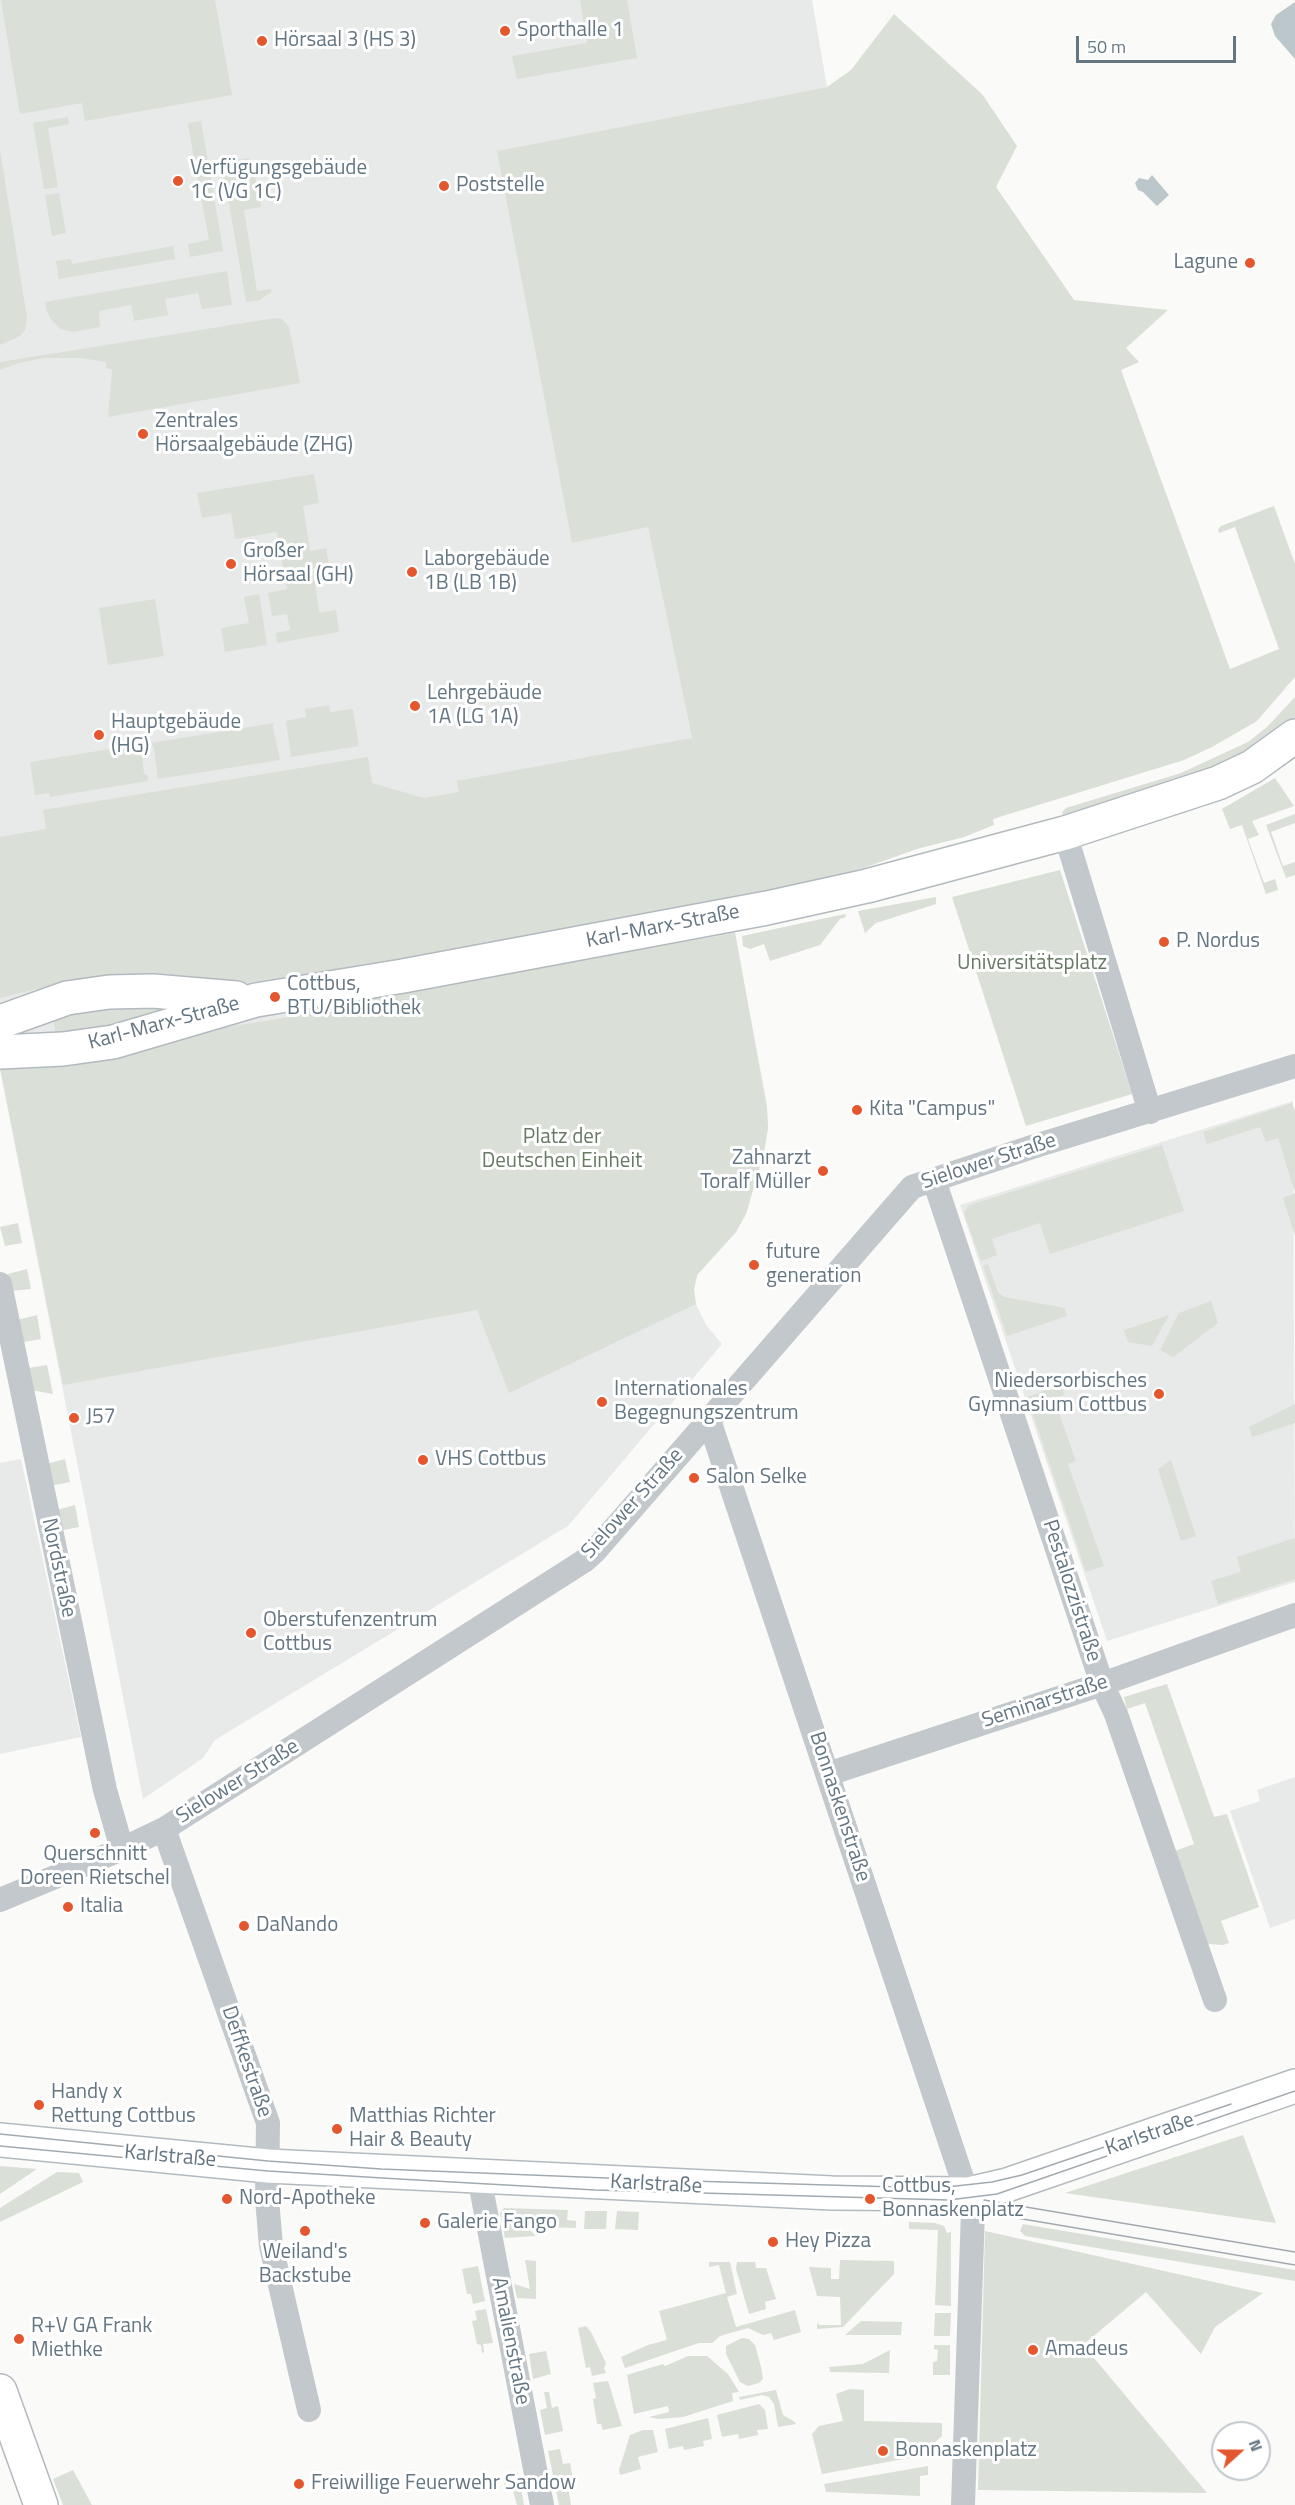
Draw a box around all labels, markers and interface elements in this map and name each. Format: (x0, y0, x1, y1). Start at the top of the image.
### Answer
place label: Sporthalle 1 (517, 18, 624, 44)
marker: Sporthalle 1 (498, 24, 512, 38)
scale bar (1079, 24, 1240, 62)
place label: Hörsaal 3 (HS 3) (274, 28, 416, 54)
text: 50 m (1087, 33, 1126, 60)
marker: Hörsaal 3 (HS 3) (255, 34, 269, 48)
place label: Verfügungsgebäude 1C (VG 1C) (190, 156, 367, 206)
place label: Poststelle (456, 173, 545, 199)
marker: Verfügungsgebäude 1C (VG 1C) (171, 174, 185, 188)
marker: Poststelle (437, 179, 451, 193)
place label: Lagune (1174, 250, 1238, 276)
marker: Lagune (1243, 256, 1257, 270)
place label: Zentrales Hörsaalgebäude (ZHG) (155, 409, 353, 459)
marker: Zentrales Hörsaalgebäude (ZHG) (136, 427, 150, 441)
place label: Großer Hörsaal (GH) (243, 539, 354, 589)
place label: Laborgebäude 1B (LB 1B) (424, 547, 550, 597)
marker: Großer Hörsaal (GH) (224, 557, 238, 571)
marker: Laborgebäude 1B (LB 1B) (405, 565, 419, 579)
place label: Lehrgebäude 1A (LG 1A) (427, 681, 542, 731)
marker: Lehrgebäude 1A (LG 1A) (408, 699, 422, 713)
place label: Hauptgebäude (HG) (111, 710, 241, 760)
marker: Hauptgebäude (HG) (92, 728, 106, 742)
street label: Karl-Marx-Straße (584, 900, 742, 954)
place label: P. Nordus (1176, 929, 1260, 955)
marker: P. Nordus (1157, 935, 1171, 949)
park label: Universitätsplatz (957, 951, 1107, 977)
place label: Cottbus, BTU/Bibliothek (287, 972, 421, 1022)
marker: Cottbus, BTU/Bibliothek (268, 990, 282, 1004)
street label: Karl-Marx-Straße (86, 992, 242, 1056)
place label: Kita "Campus" (869, 1097, 995, 1123)
marker: Kita "Campus" (850, 1103, 864, 1117)
park label: Platz der Deutschen Einheit (482, 1125, 642, 1175)
street label: Sielower Straße (919, 1128, 1059, 1196)
place label: Zahnarzt Toralf Müller (700, 1146, 811, 1196)
marker: Zahnarzt Toralf Müller (816, 1164, 830, 1178)
place label: future generation (766, 1240, 861, 1290)
marker: future generation (747, 1258, 761, 1272)
place label: Niedersorbisches Gymnasium Cottbus (968, 1369, 1147, 1419)
place label: Internationales Begegnungszentrum (614, 1377, 799, 1427)
marker: Niedersorbisches Gymnasium Cottbus (1152, 1387, 1166, 1401)
marker: Internationales Begegnungszentrum (595, 1395, 609, 1409)
place label: J57 (86, 1405, 116, 1431)
marker: J57 (67, 1411, 81, 1425)
street label: Sielower Straße (577, 1444, 689, 1564)
place label: VHS Cottbus (435, 1447, 546, 1473)
marker: VHS Cottbus (416, 1453, 430, 1467)
place label: Salon Selke (706, 1465, 807, 1491)
marker: Salon Selke (687, 1471, 701, 1485)
street label: Nordstraße (35, 1516, 81, 1620)
street label: Pestalozzistraße (1036, 1517, 1106, 1665)
place label: Oberstufenzentrum Cottbus (263, 1608, 437, 1658)
marker: Oberstufenzentrum Cottbus (244, 1626, 258, 1640)
street label: Seminarstraße (979, 1670, 1111, 1734)
street label: Bonnaskenstraße (803, 1729, 875, 1885)
street label: Sielower Straße (172, 1734, 304, 1830)
marker: Querschnitt Doreen Rietschel (88, 1826, 102, 1840)
place label: Querschnitt Doreen Rietschel (20, 1842, 170, 1892)
place label: Italia (80, 1894, 123, 1920)
marker: Italia (61, 1900, 75, 1914)
place label: DaNando (256, 1913, 338, 1939)
marker: DaNando (237, 1919, 251, 1933)
street label: Deffkestraße (215, 2003, 277, 2121)
place label: Handy x Rettung Cottbus (51, 2080, 196, 2130)
marker: Handy x Rettung Cottbus (32, 2098, 46, 2112)
place label: Matthias Richter Hair & Beauty (349, 2104, 496, 2154)
street label: Karlstraße (1102, 2108, 1198, 2162)
marker: Matthias Richter Hair & Beauty (330, 2122, 344, 2136)
street label: Karlstraße (123, 2140, 217, 2174)
street label: Karlstraße (609, 2170, 703, 2200)
place label: Cottbus, Bonnaskenplatz (882, 2174, 1024, 2224)
place label: Nord-Apotheke (239, 2186, 375, 2212)
marker: Nord-Apotheke (220, 2192, 234, 2206)
marker: Cottbus, Bonnaskenplatz (863, 2192, 877, 2206)
place label: Galerie Fango (437, 2210, 557, 2236)
marker: Galerie Fango (418, 2216, 432, 2230)
marker: Weiland's Backstube (298, 2224, 312, 2238)
place label: Hey Pizza (785, 2229, 871, 2255)
marker: Hey Pizza (766, 2235, 780, 2249)
place label: Weiland's Backstube (259, 2240, 351, 2290)
street label: Amalienstraße (485, 2275, 535, 2407)
place label: R+V GA Frank Miethke (31, 2314, 152, 2364)
marker: R+V GA Frank Miethke (12, 2332, 26, 2346)
place label: Amadeus (1045, 2337, 1128, 2363)
marker: Amadeus (1026, 2343, 1040, 2357)
north arrow (1211, 2421, 1271, 2481)
text: N (1243, 2436, 1269, 2455)
place label: Bonnaskenplatz (895, 2438, 1037, 2464)
marker: Bonnaskenplatz (876, 2444, 890, 2458)
place label: Freiwillige Feuerwehr Sandow (311, 2471, 576, 2497)
marker: Freiwillige Feuerwehr Sandow (292, 2477, 306, 2491)

